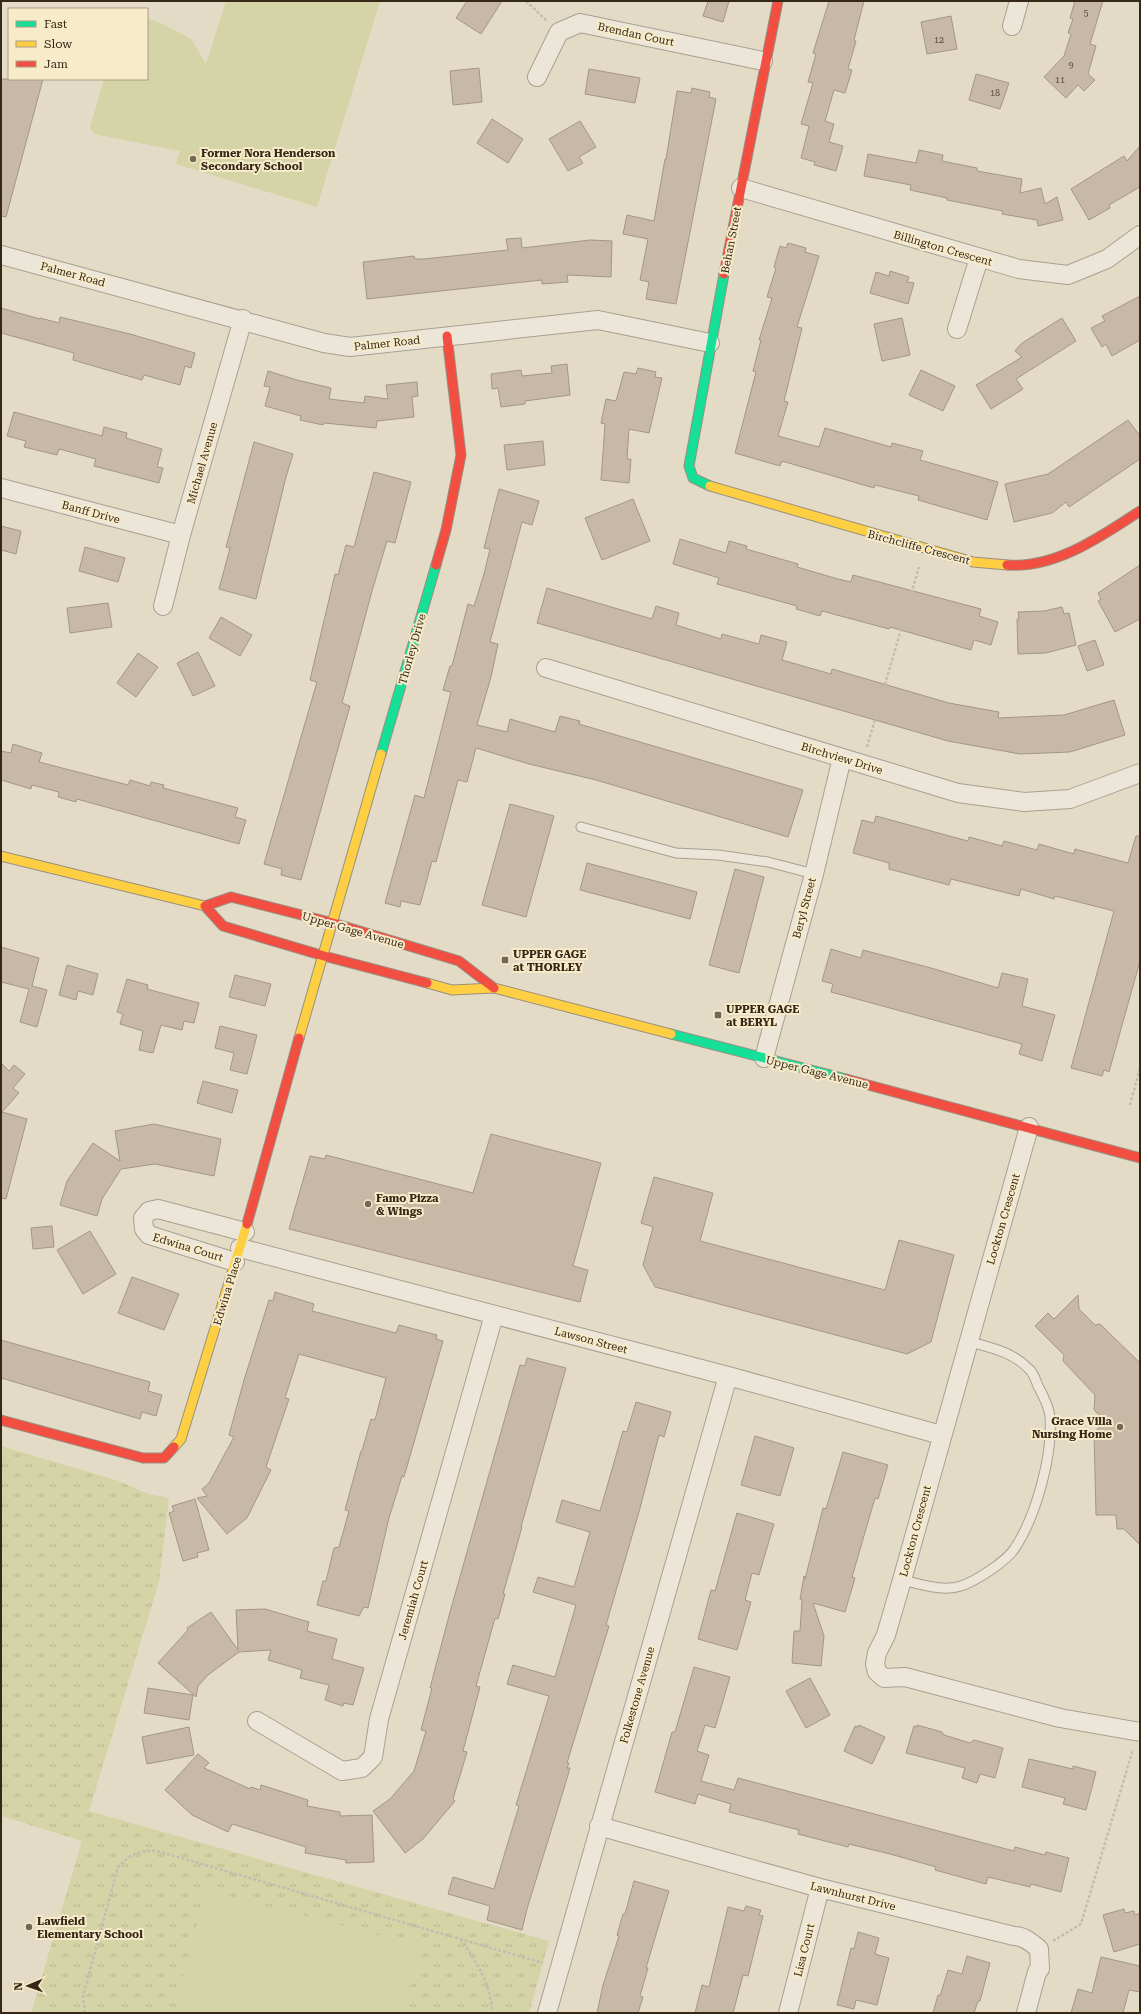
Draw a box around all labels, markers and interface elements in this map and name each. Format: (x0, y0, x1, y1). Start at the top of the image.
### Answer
legend (8, 8, 148, 80)
house number: 5 (1083, 8, 1089, 18)
text: Fast (44, 17, 68, 31)
street label: Brendan Court (596, 20, 675, 49)
house number: 12 (934, 35, 944, 45)
text: Slow (44, 37, 72, 51)
text: Jam (44, 57, 68, 71)
house number: 9 (1068, 60, 1074, 70)
house number: 11 (1055, 75, 1065, 85)
house number: 18 (990, 88, 1000, 98)
place label: Former Nora Henderson Secondary School (201, 147, 336, 173)
marker: Former Nora Henderson Secondary School (188, 154, 198, 164)
street label: Behan Street (719, 206, 744, 275)
street label: Billington Crescent (892, 228, 994, 269)
street label: Palmer Road (39, 260, 107, 289)
street label: Palmer Road (353, 334, 421, 353)
street label: Michael Avenue (185, 421, 220, 506)
street label: Banff Drive (60, 498, 121, 527)
street label: Birchcliffe Crescent (866, 528, 971, 567)
street label: Thorley Drive (396, 612, 429, 686)
street label: Birchview Drive (799, 740, 884, 777)
street label: Beryl Street (790, 876, 819, 940)
street label: Upper Gage Avenue (300, 910, 405, 951)
place label: UPPER GAGE at THORLEY (513, 948, 586, 974)
marker: UPPER GAGE at THORLEY (500, 955, 510, 965)
place label: UPPER GAGE at BERYL (726, 1003, 799, 1029)
marker: UPPER GAGE at BERYL (713, 1010, 723, 1020)
street label: Upper Gage Avenue (764, 1053, 870, 1092)
street label: Lockton Crescent (984, 1172, 1023, 1266)
place label: Famo Pizza & Wings (376, 1192, 439, 1218)
marker: Famo Pizza & Wings (363, 1199, 373, 1209)
street label: Edwina Court (151, 1231, 225, 1264)
street label: Edwina Place (211, 1255, 244, 1327)
street label: Lawson Street (553, 1324, 629, 1356)
place label: Grace Villa Nursing Home (1032, 1415, 1113, 1441)
marker: Grace Villa Nursing Home (1115, 1422, 1125, 1432)
street label: Lockton Crescent (897, 1484, 934, 1578)
street label: Jeremiah Court (396, 1559, 431, 1641)
street label: Folkestone Avenue (617, 1645, 658, 1745)
street label: Lawnhurst Drive (809, 1880, 897, 1913)
place label: Lawfield Elementary School (37, 1915, 143, 1941)
marker: Lawfield Elementary School (24, 1922, 34, 1932)
street label: Lisa Court (792, 1922, 817, 1978)
north arrow (8, 1966, 48, 2006)
text: N (12, 1981, 25, 1991)

